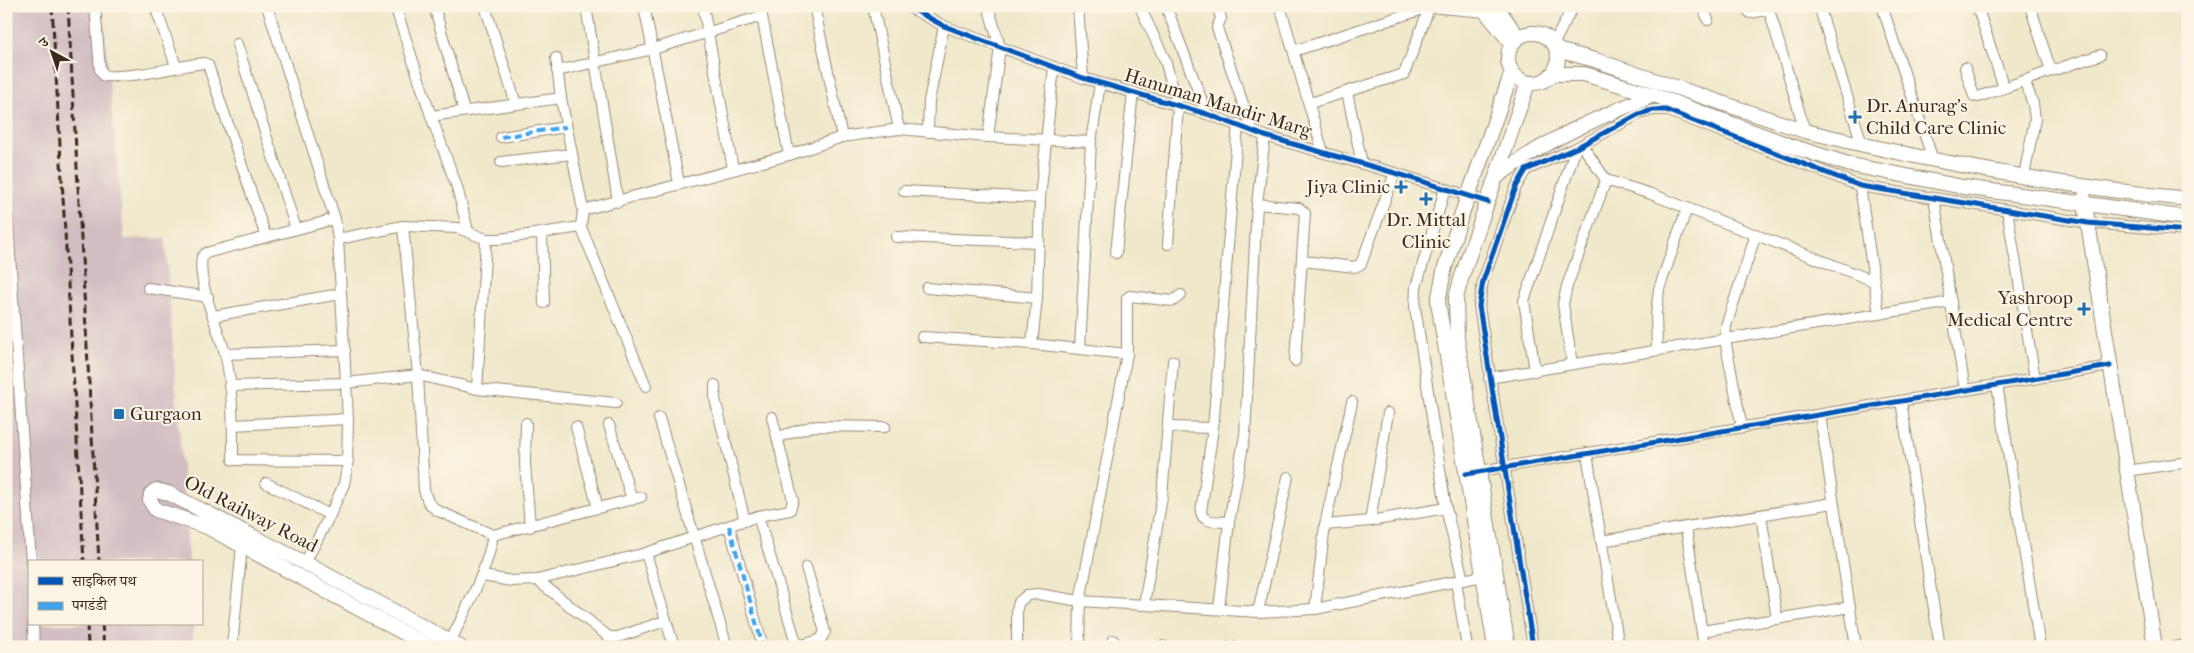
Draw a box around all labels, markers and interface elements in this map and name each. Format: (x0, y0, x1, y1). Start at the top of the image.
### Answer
north arrow (28, 28, 78, 78)
text: उ (35, 33, 53, 52)
street label: Hanuman Mandir Marg (1122, 64, 1315, 142)
place label: Dr. Anurag's Child Care Clinic (1866, 95, 2006, 139)
marker: Dr. Anurag's Child Care Clinic (1848, 110, 1862, 124)
place label: Jiya Clinic (1304, 176, 1390, 198)
marker: Jiya Clinic (1394, 180, 1408, 194)
marker: Dr. Mittal Clinic (1419, 192, 1433, 206)
place label: Dr. Mittal Clinic (1386, 209, 1466, 253)
place label: Yashroop Medical Centre (1947, 287, 2073, 331)
marker: Yashroop Medical Centre (2077, 302, 2091, 316)
place label: Gurgaon (130, 403, 202, 425)
marker: Gurgaon (112, 407, 126, 421)
street label: Old Railway Road (180, 471, 322, 557)
legend (28, 560, 202, 626)
text: साइकिल पथ (71, 572, 137, 590)
text: पगडंडी (71, 596, 108, 614)

